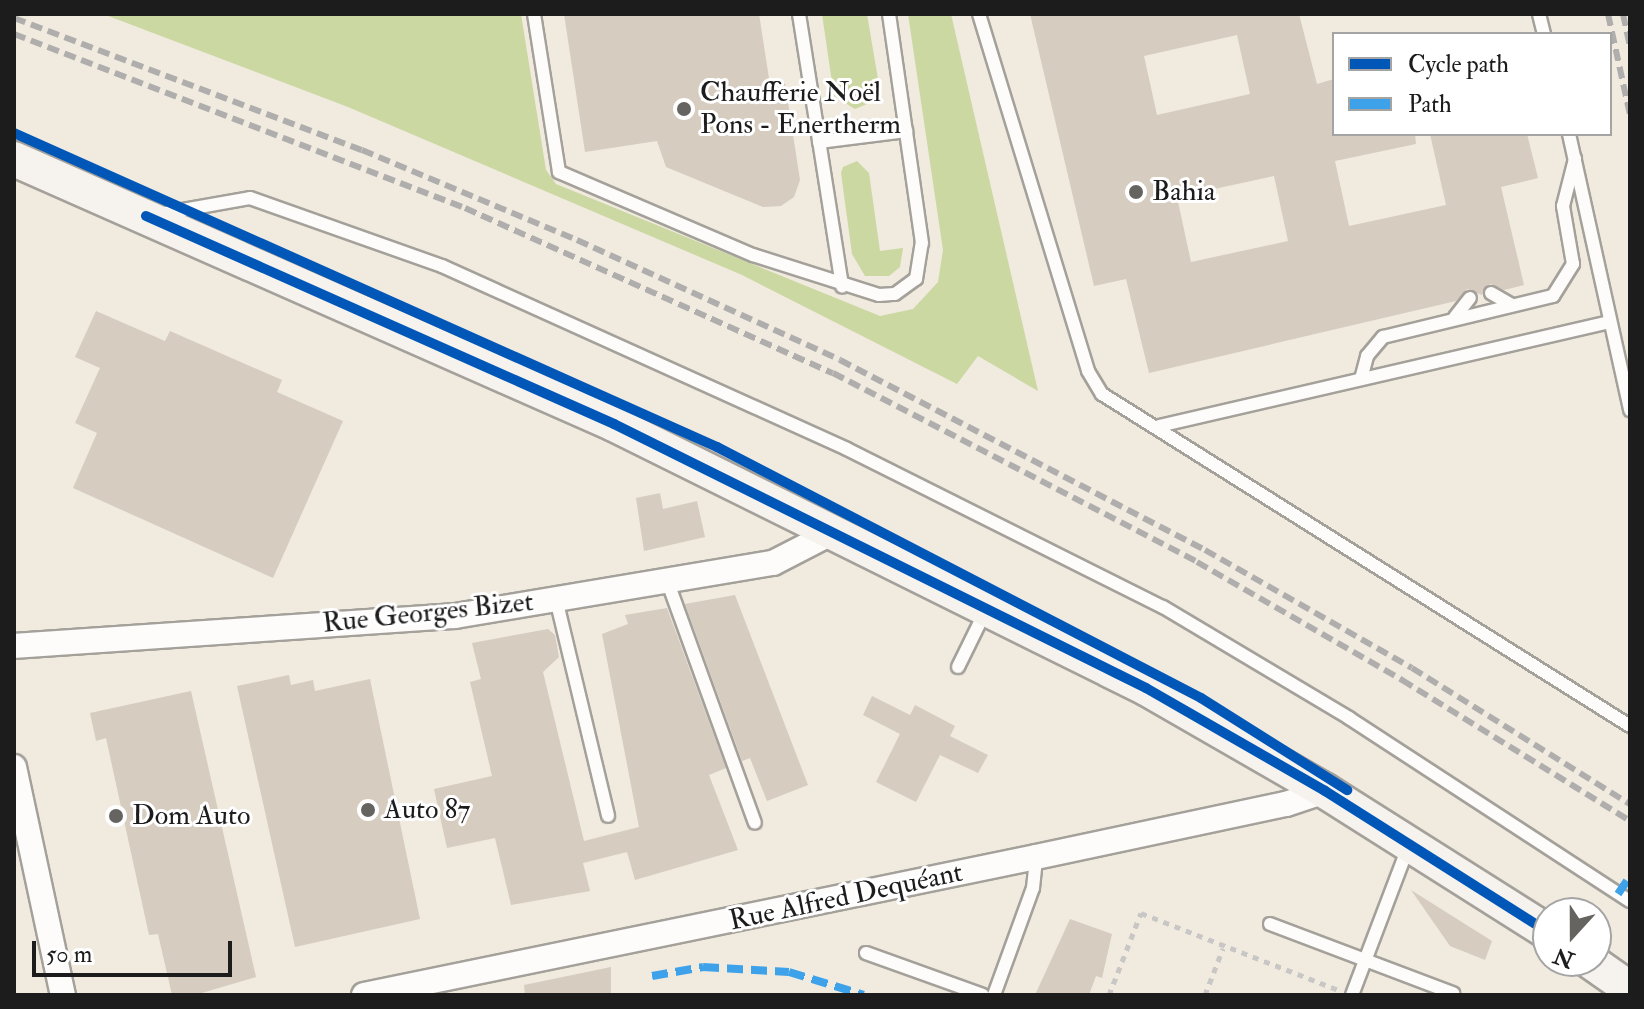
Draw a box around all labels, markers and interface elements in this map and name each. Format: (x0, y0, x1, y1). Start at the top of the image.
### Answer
legend (1332, 32, 1612, 136)
text: Cycle path (1408, 49, 1509, 80)
place label: Chaufferie Noël Pons - Enertherm (700, 76, 901, 142)
text: Path (1408, 89, 1452, 120)
marker: Chaufferie Noël Pons - Enertherm (675, 100, 693, 118)
place label: Bahia (1152, 175, 1216, 209)
marker: Bahia (1127, 183, 1145, 201)
street label: Rue Georges Bizet (321, 585, 535, 641)
place label: Auto 87 (384, 793, 470, 827)
place label: Dom Auto (132, 799, 250, 833)
marker: Auto 87 (359, 801, 377, 819)
marker: Dom Auto (107, 807, 125, 825)
street label: Rue Alfred Dequéant (726, 856, 966, 938)
north arrow (1532, 897, 1612, 977)
scale bar (36, 925, 236, 975)
text: 50 m (46, 939, 92, 970)
text: N (1550, 941, 1578, 974)

